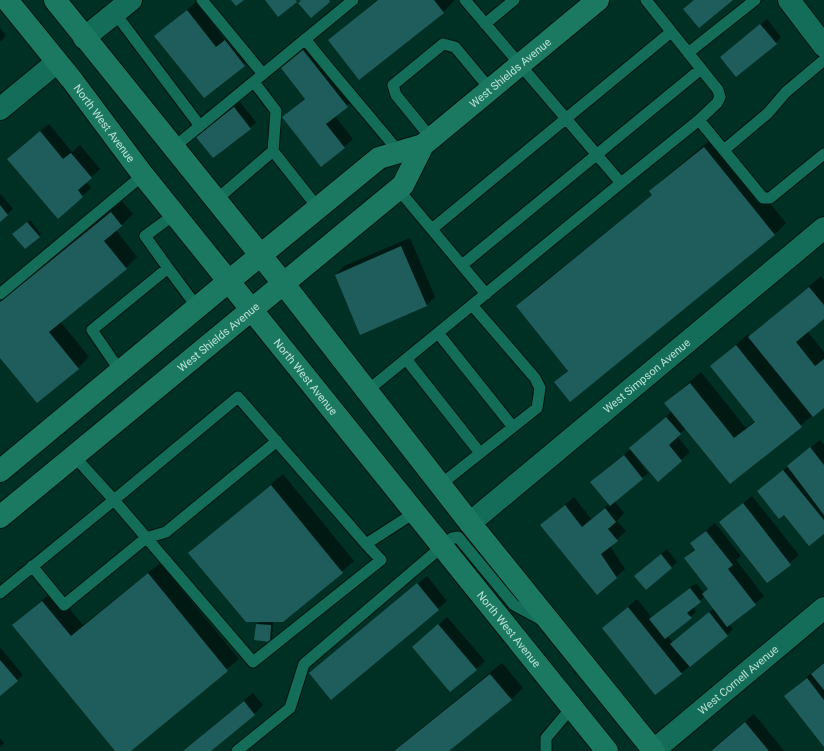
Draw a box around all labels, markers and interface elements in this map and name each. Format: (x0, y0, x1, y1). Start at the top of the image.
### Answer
street label: West Shields Avenue (467, 36, 554, 111)
street label: North West Avenue (71, 82, 137, 165)
street label: West Shields Avenue (175, 300, 262, 375)
street label: West Simpson Avenue (601, 336, 693, 416)
street label: North West Avenue (271, 337, 340, 418)
street label: North West Avenue (474, 589, 543, 670)
street label: West Cornell Avenue (696, 643, 781, 717)

